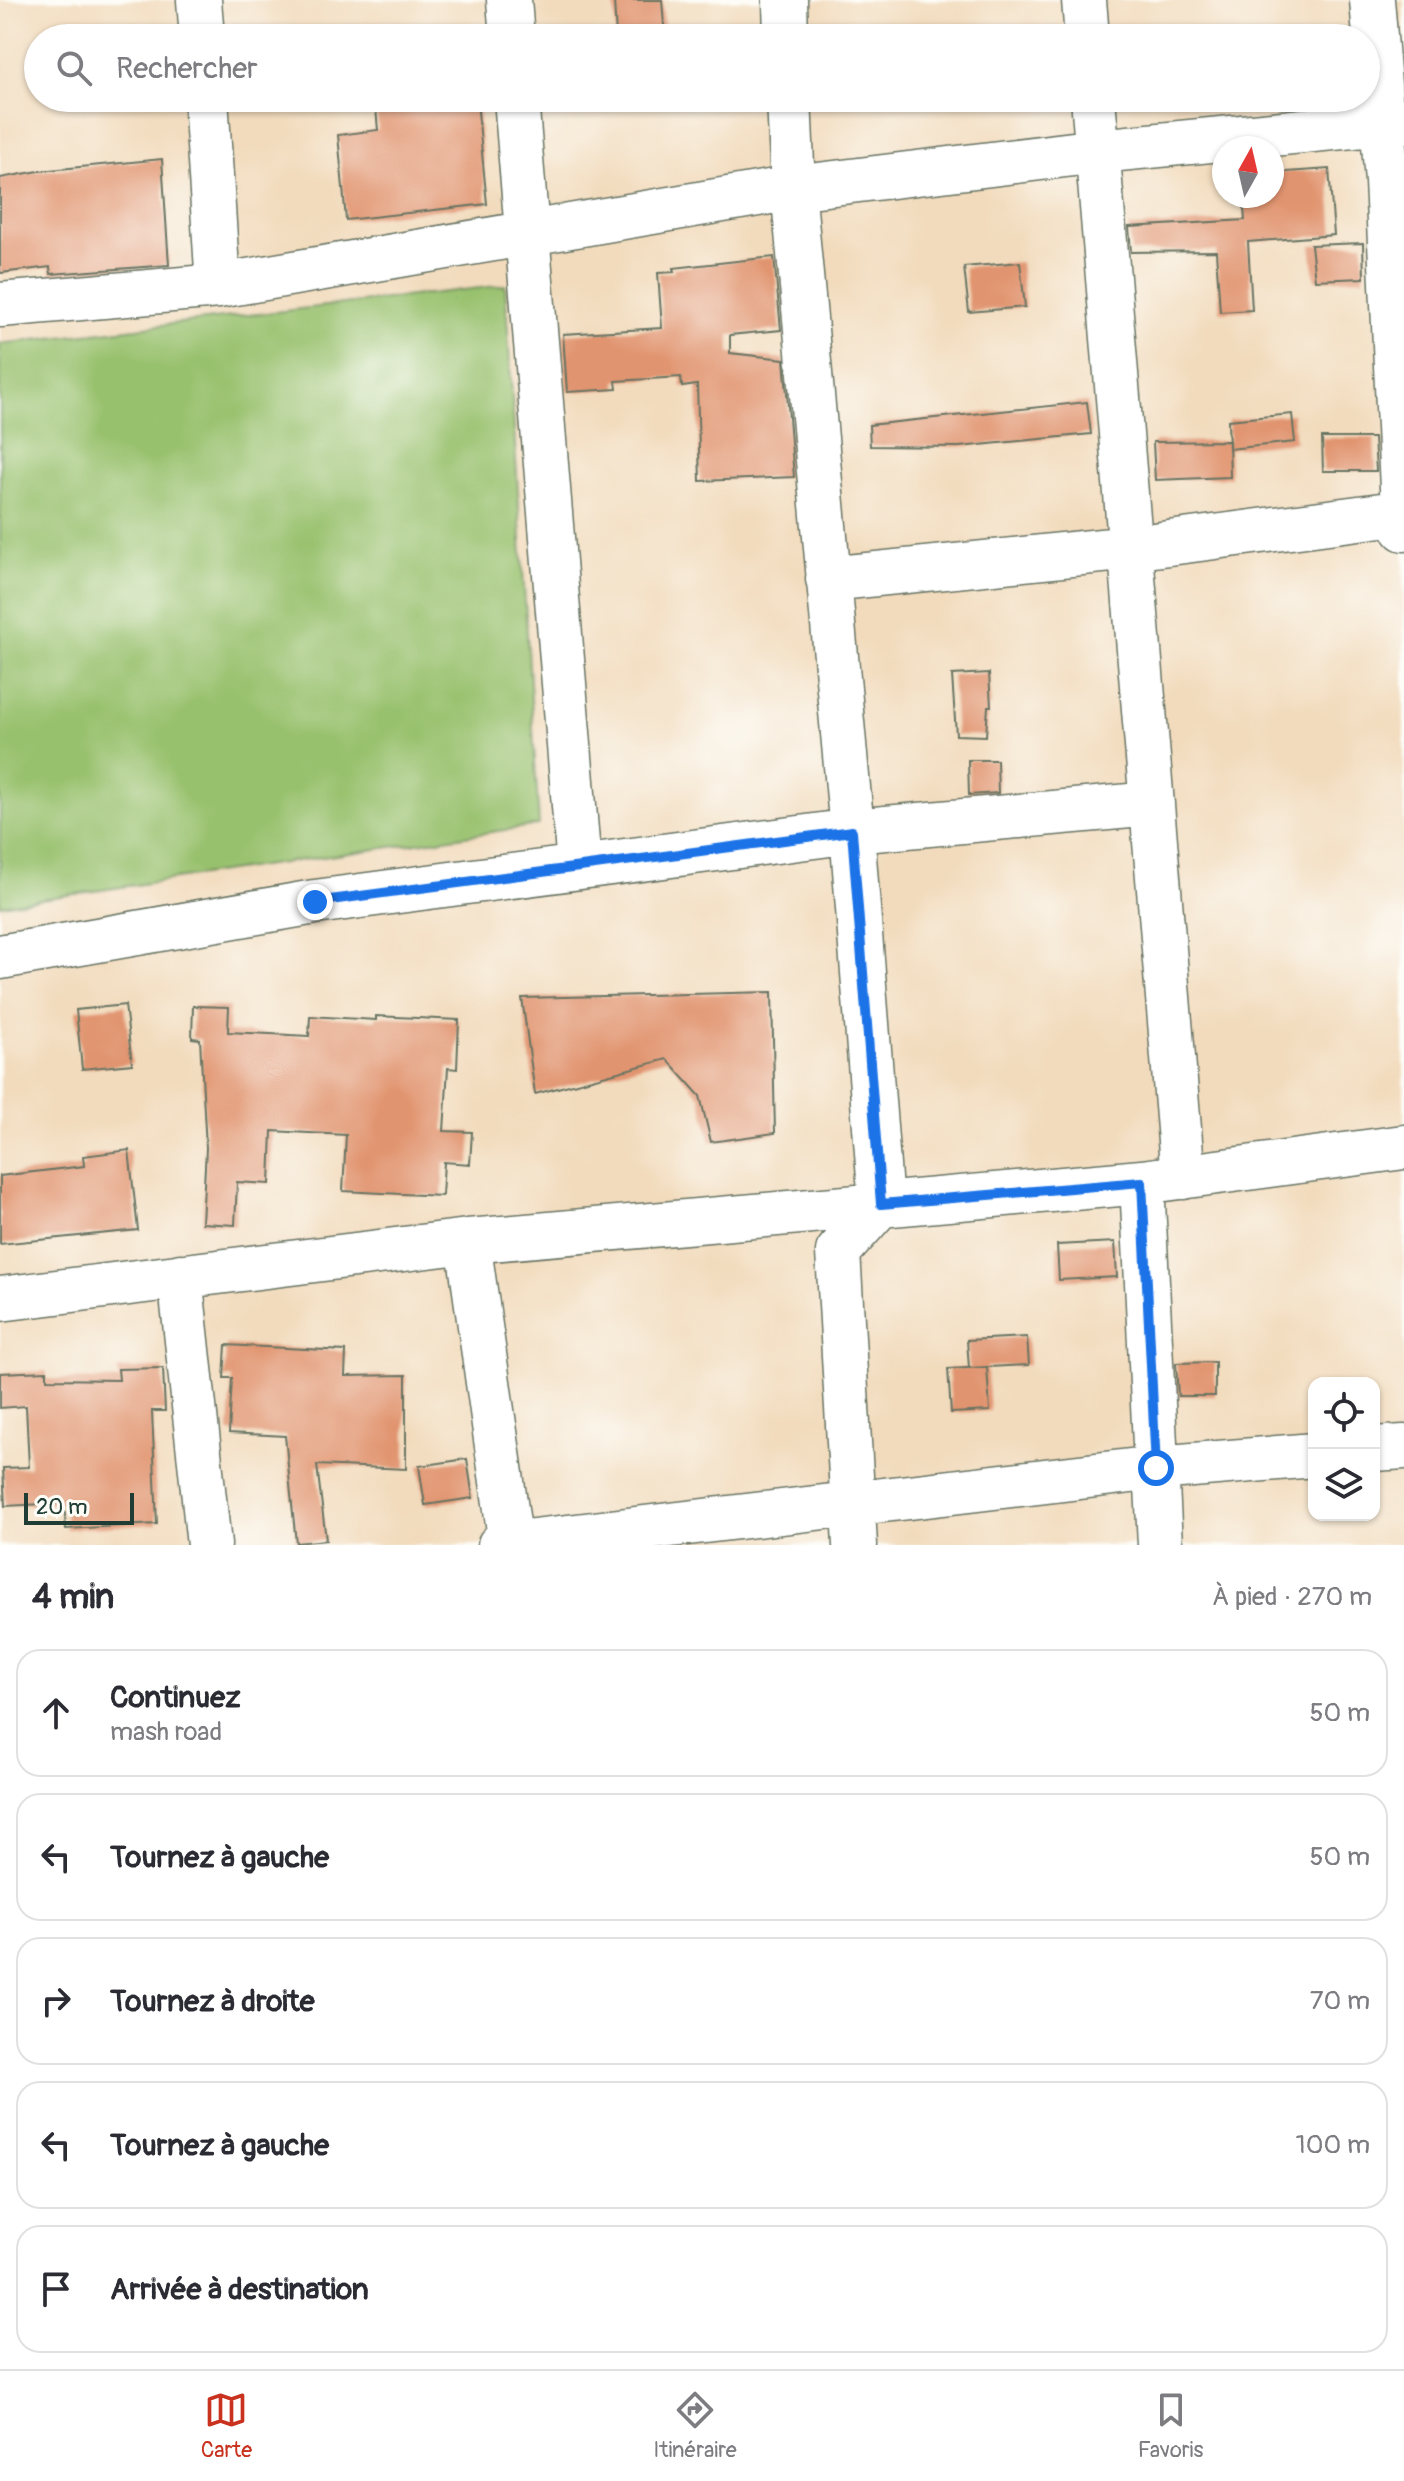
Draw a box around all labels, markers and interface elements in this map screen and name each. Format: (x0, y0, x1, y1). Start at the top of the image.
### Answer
search box (24, 24, 1380, 112)
icon: search (52, 46, 96, 90)
text: Rechercher (116, 50, 258, 87)
north arrow (1212, 136, 1284, 208)
route end (297, 884, 333, 920)
map controls (1308, 1377, 1380, 1521)
button: locate (1308, 1377, 1380, 1449)
button: layers (1308, 1449, 1380, 1521)
route start (1138, 1450, 1174, 1486)
scale bar (24, 1489, 134, 1525)
text: 20 m (36, 1493, 88, 1521)
text: 4 min (32, 1576, 114, 1619)
text: À pied · 270 m (1212, 1581, 1372, 1613)
text: Continuez (110, 1679, 241, 1716)
icon: ahead (34, 1691, 78, 1735)
text: 50 m (1309, 1697, 1370, 1729)
text: mash road (110, 1716, 222, 1748)
icon: left (34, 1835, 78, 1879)
text: Tournez à gauche (110, 1839, 329, 1876)
text: 50 m (1309, 1841, 1370, 1873)
icon: right (34, 1979, 78, 2023)
text: Tournez à droite (110, 1983, 314, 2020)
text: 70 m (1310, 1985, 1370, 2017)
icon: left (34, 2123, 78, 2167)
text: Tournez à gauche (110, 2127, 329, 2164)
text: 100 m (1296, 2129, 1370, 2161)
icon: arrive (34, 2267, 78, 2311)
text: Arrivée à destination (110, 2271, 369, 2308)
tab: Carte (201, 2388, 252, 2464)
tab: Itinéraire (653, 2388, 737, 2464)
tab: Favoris (1138, 2388, 1203, 2464)

